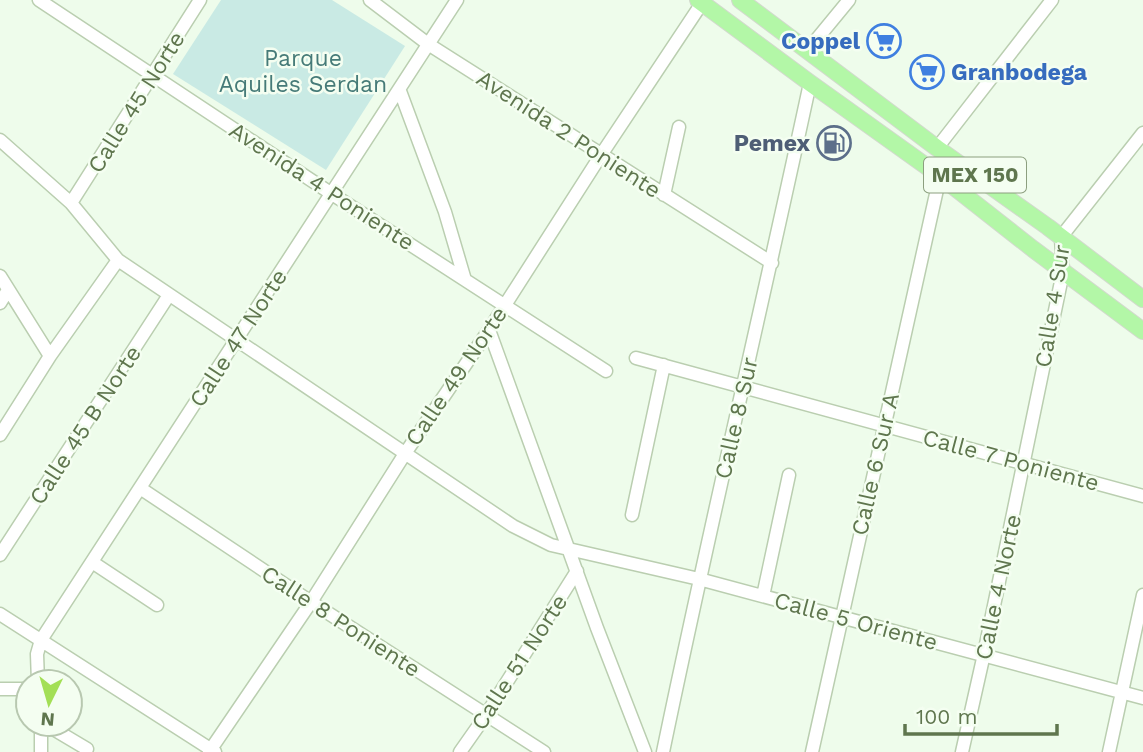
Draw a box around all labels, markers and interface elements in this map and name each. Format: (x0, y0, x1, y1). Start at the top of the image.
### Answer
supermarket icon: Coppel (865, 22, 903, 60)
street label: Calle 45 Norte (82, 27, 191, 178)
place label: Coppel (781, 28, 860, 55)
park label: Parque Aquiles Serdan (219, 45, 387, 98)
supermarket icon: Granbodega (908, 53, 946, 91)
place label: Granbodega (951, 59, 1088, 86)
street label: Avenida 2 Poniente (472, 65, 666, 204)
street label: Avenida 4 Poniente (224, 117, 419, 256)
fuel station icon: Pemex (815, 124, 853, 162)
place label: Pemex (734, 130, 810, 157)
road number: MEX 150 (924, 158, 1026, 192)
street label: Calle 4 Sur (1029, 243, 1076, 369)
street label: Calle 47 Norte (184, 264, 293, 412)
street label: Calle 49 Norte (400, 302, 513, 451)
street label: Calle 45 B Norte (24, 341, 147, 510)
street label: Calle 8 Sur (709, 355, 764, 482)
street label: Calle 6 Sur A (846, 390, 905, 538)
street label: Calle 7 Poniente (920, 424, 1102, 497)
street label: Calle 4 Norte (970, 512, 1027, 662)
street label: Calle 8 Poniente (256, 560, 425, 683)
street label: Calle 5 Oriente (771, 587, 941, 656)
street label: Calle 51 Norte (466, 589, 573, 735)
north arrow (14, 668, 84, 738)
scale bar (905, 692, 1057, 736)
text: 100 m (916, 704, 978, 729)
text: N (40, 707, 56, 732)

